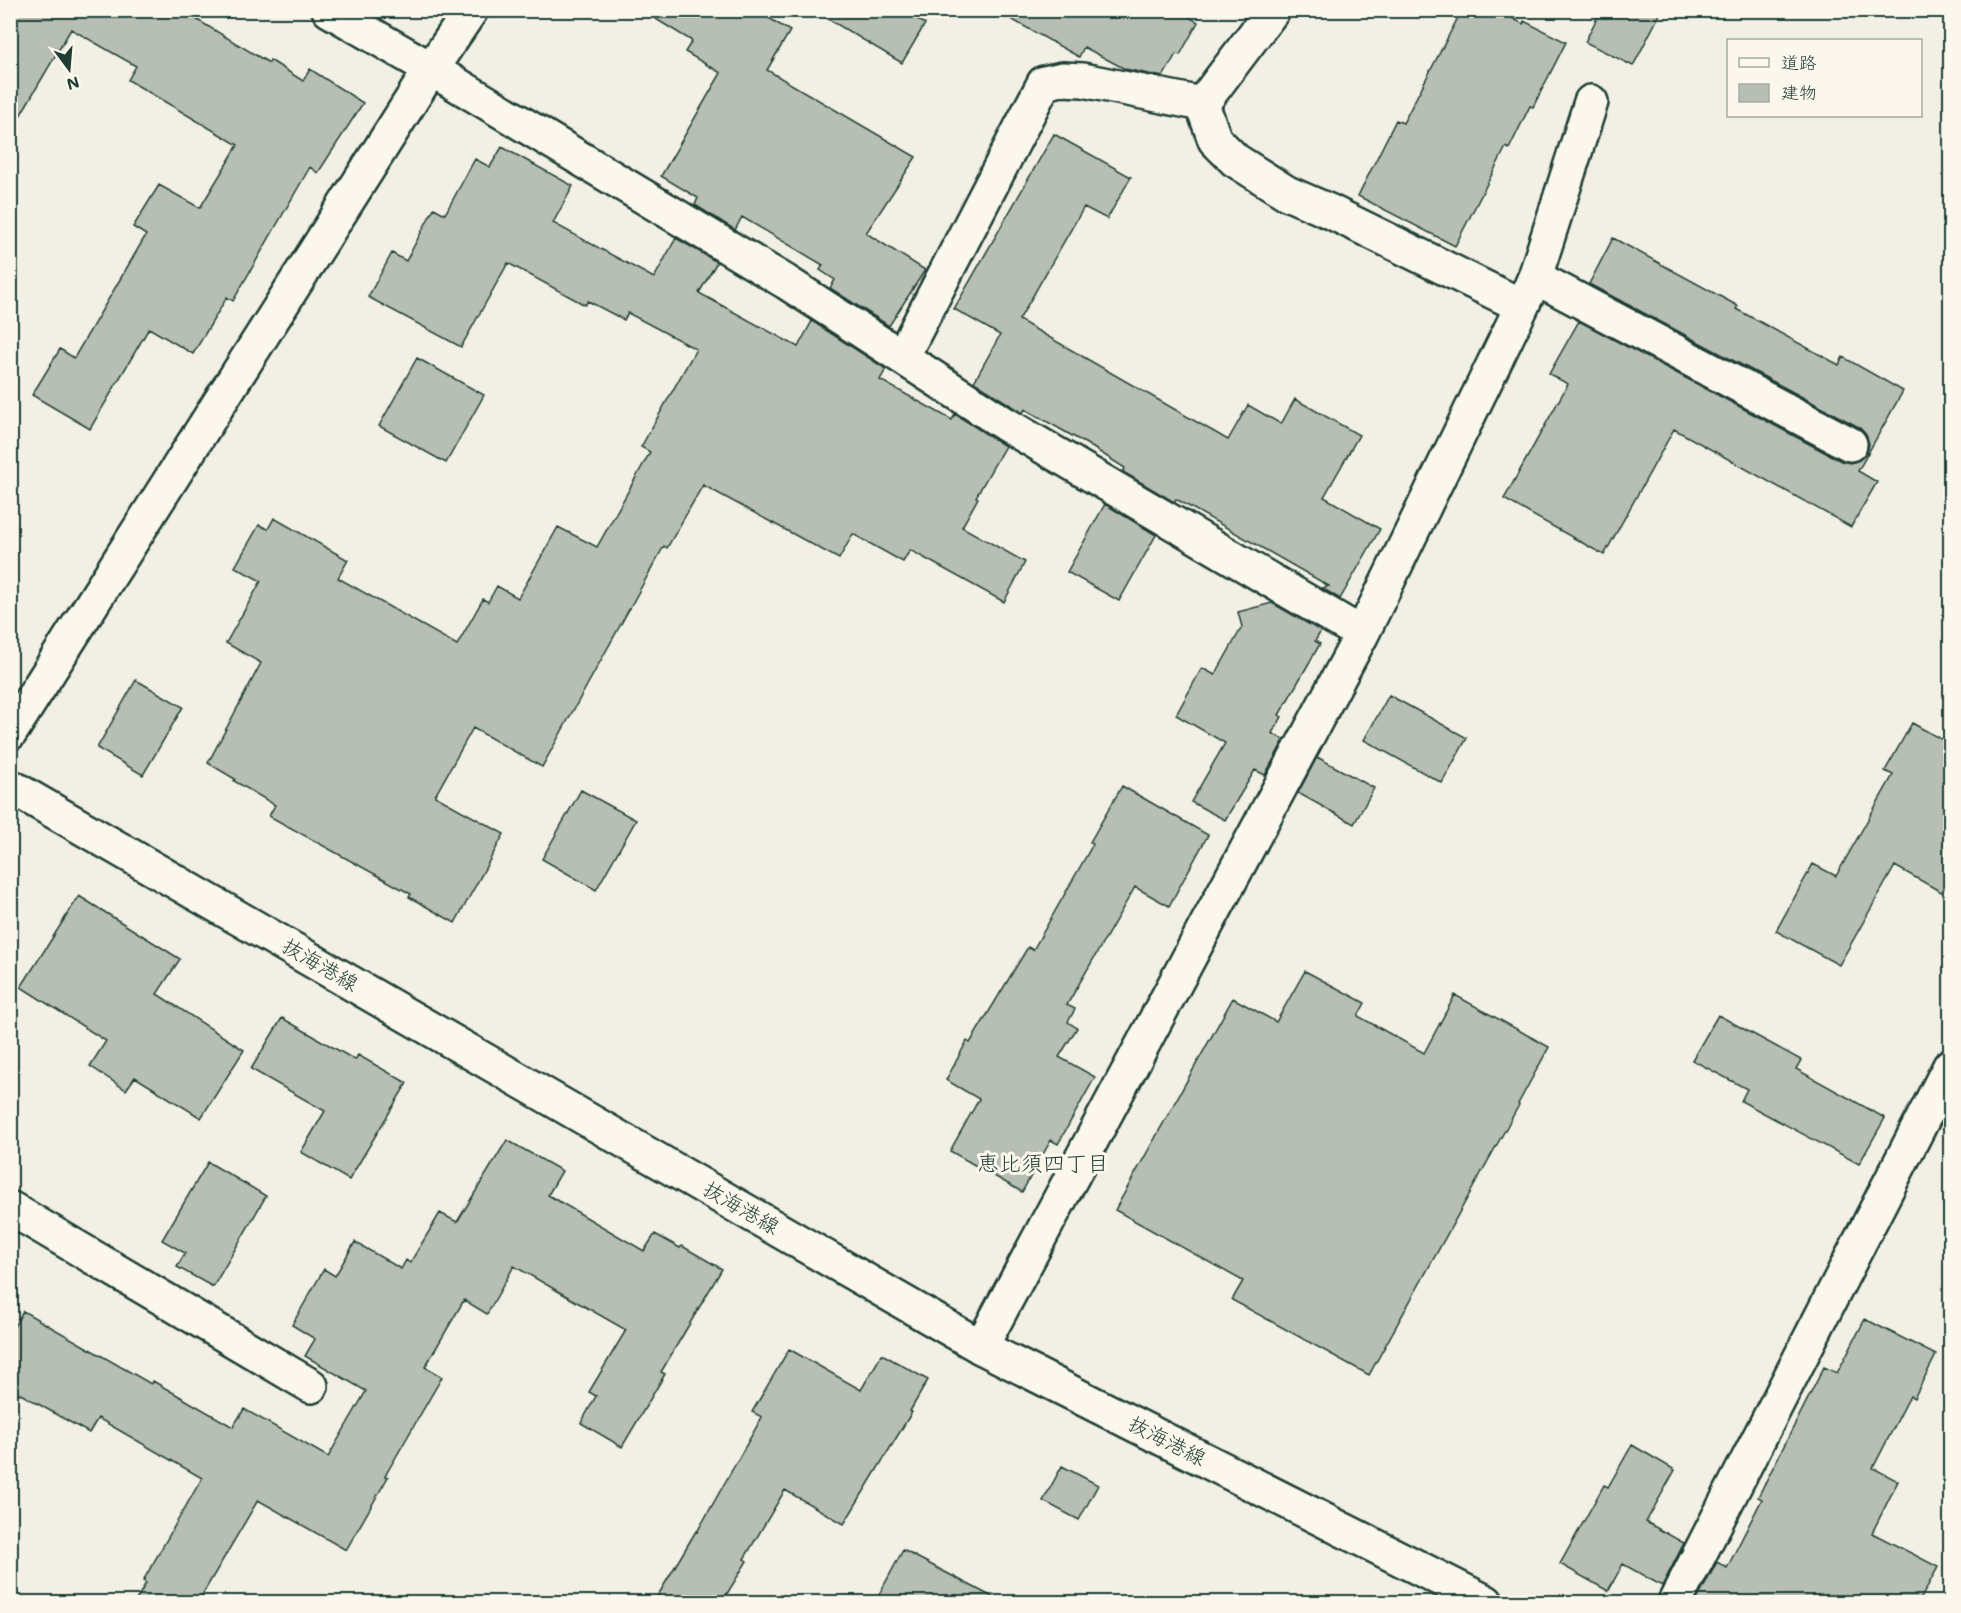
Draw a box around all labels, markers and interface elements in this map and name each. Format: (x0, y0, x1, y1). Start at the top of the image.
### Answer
north arrow (39, 39, 99, 99)
legend (1727, 39, 1922, 117)
text: 道路 (1781, 50, 1817, 74)
text: N (65, 72, 82, 96)
text: 建物 (1781, 80, 1817, 104)
street label: 抜海港線 (278, 931, 364, 996)
district label: 恵比須四丁目 (977, 1148, 1109, 1177)
street label: 抜海港線 (699, 1174, 785, 1239)
street label: 抜海港線 (1124, 1409, 1211, 1471)

